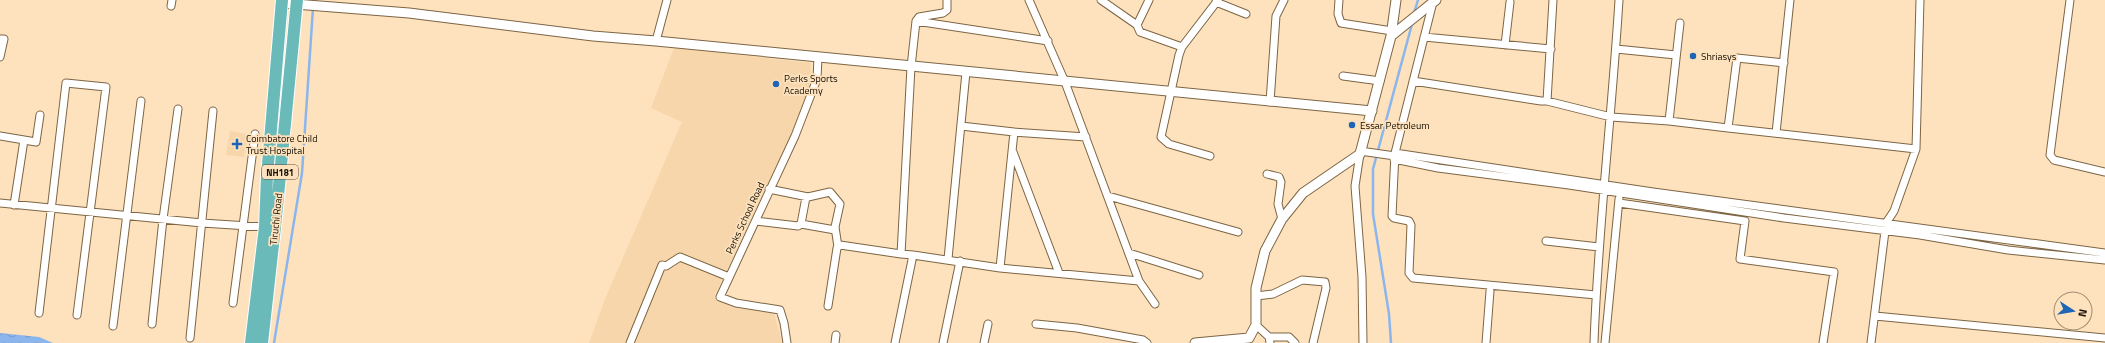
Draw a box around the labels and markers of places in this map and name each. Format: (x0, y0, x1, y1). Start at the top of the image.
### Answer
place label: Shriasys (1701, 49, 1737, 64)
marker: Shriasys (1688, 51, 1698, 61)
place label: Perks Sports Academy (784, 71, 838, 98)
marker: Perks Sports Academy (771, 79, 781, 89)
place label: Essar Petroleum (1360, 118, 1430, 133)
marker: Essar Petroleum (1347, 120, 1357, 130)
place label: Coimbatore Child Trust Hospital (246, 131, 317, 158)
marker: Coimbatore Child Trust Hospital (231, 138, 243, 150)

